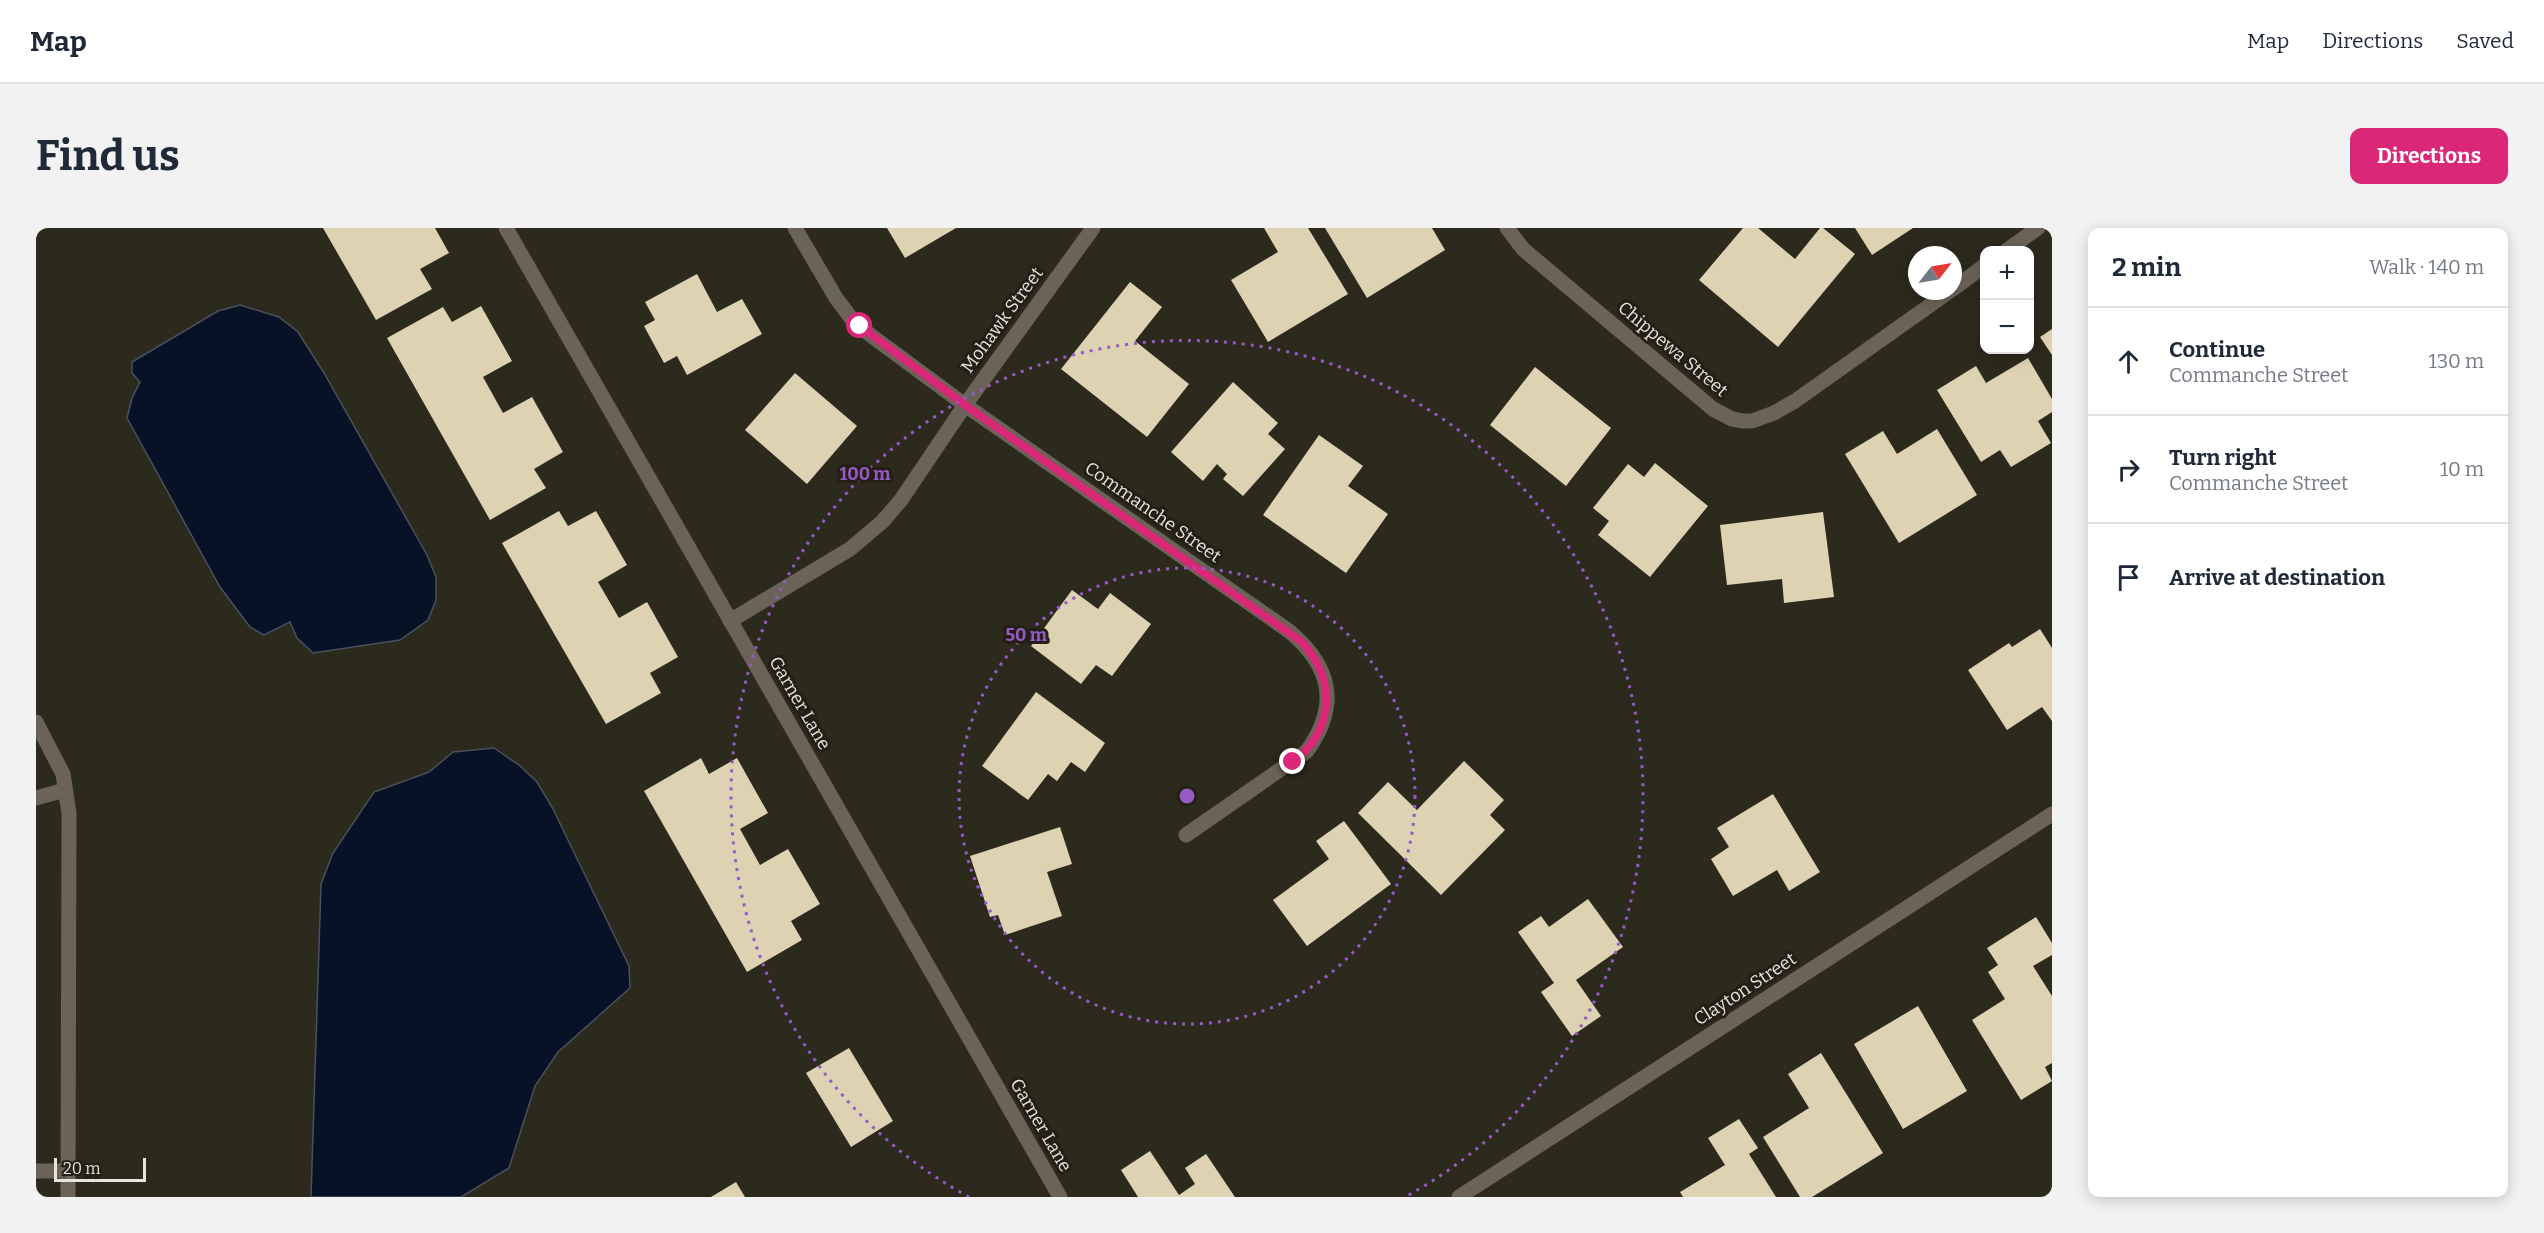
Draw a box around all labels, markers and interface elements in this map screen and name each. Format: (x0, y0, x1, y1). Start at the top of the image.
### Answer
text: Map (30, 25, 87, 58)
text: Map (2247, 28, 2289, 54)
text: Directions (2322, 28, 2423, 54)
text: Saved (2456, 28, 2514, 54)
button: Directions (2350, 128, 2508, 184)
text: Find us (36, 131, 180, 181)
north arrow (1908, 246, 1962, 300)
map controls (1980, 246, 2034, 354)
button: + (1980, 246, 2034, 300)
text: 2 min (2112, 252, 2181, 283)
text: Walk · 140 m (2369, 255, 2484, 279)
street label: Mohawk Street (956, 262, 1048, 377)
street label: Chippewa Street (1613, 297, 1733, 402)
button: − (1980, 300, 2034, 354)
route start (846, 312, 872, 338)
text: Continue (2169, 336, 2265, 363)
icon: ahead (2112, 345, 2145, 378)
text: 130 m (2429, 349, 2484, 373)
text: Commanche Street (2169, 363, 2348, 387)
text: Turn right (2169, 444, 2277, 471)
icon: right (2112, 453, 2145, 486)
street label: Commanche Street (1081, 457, 1226, 568)
text: 10 m (2440, 457, 2484, 481)
text: 100 m (839, 463, 891, 485)
text: Commanche Street (2169, 471, 2348, 495)
icon: arrive (2112, 561, 2145, 594)
text: Arrive at destination (2169, 564, 2385, 591)
text: 50 m (1005, 624, 1047, 646)
street label: Garner Lane (764, 652, 836, 754)
route end (1279, 748, 1305, 774)
centre of rings (1177, 786, 1197, 806)
street label: Clayton Street (1690, 948, 1801, 1030)
street label: Garner Lane (1005, 1074, 1077, 1176)
scale bar (54, 1155, 146, 1182)
text: 20 m (63, 1159, 100, 1178)

